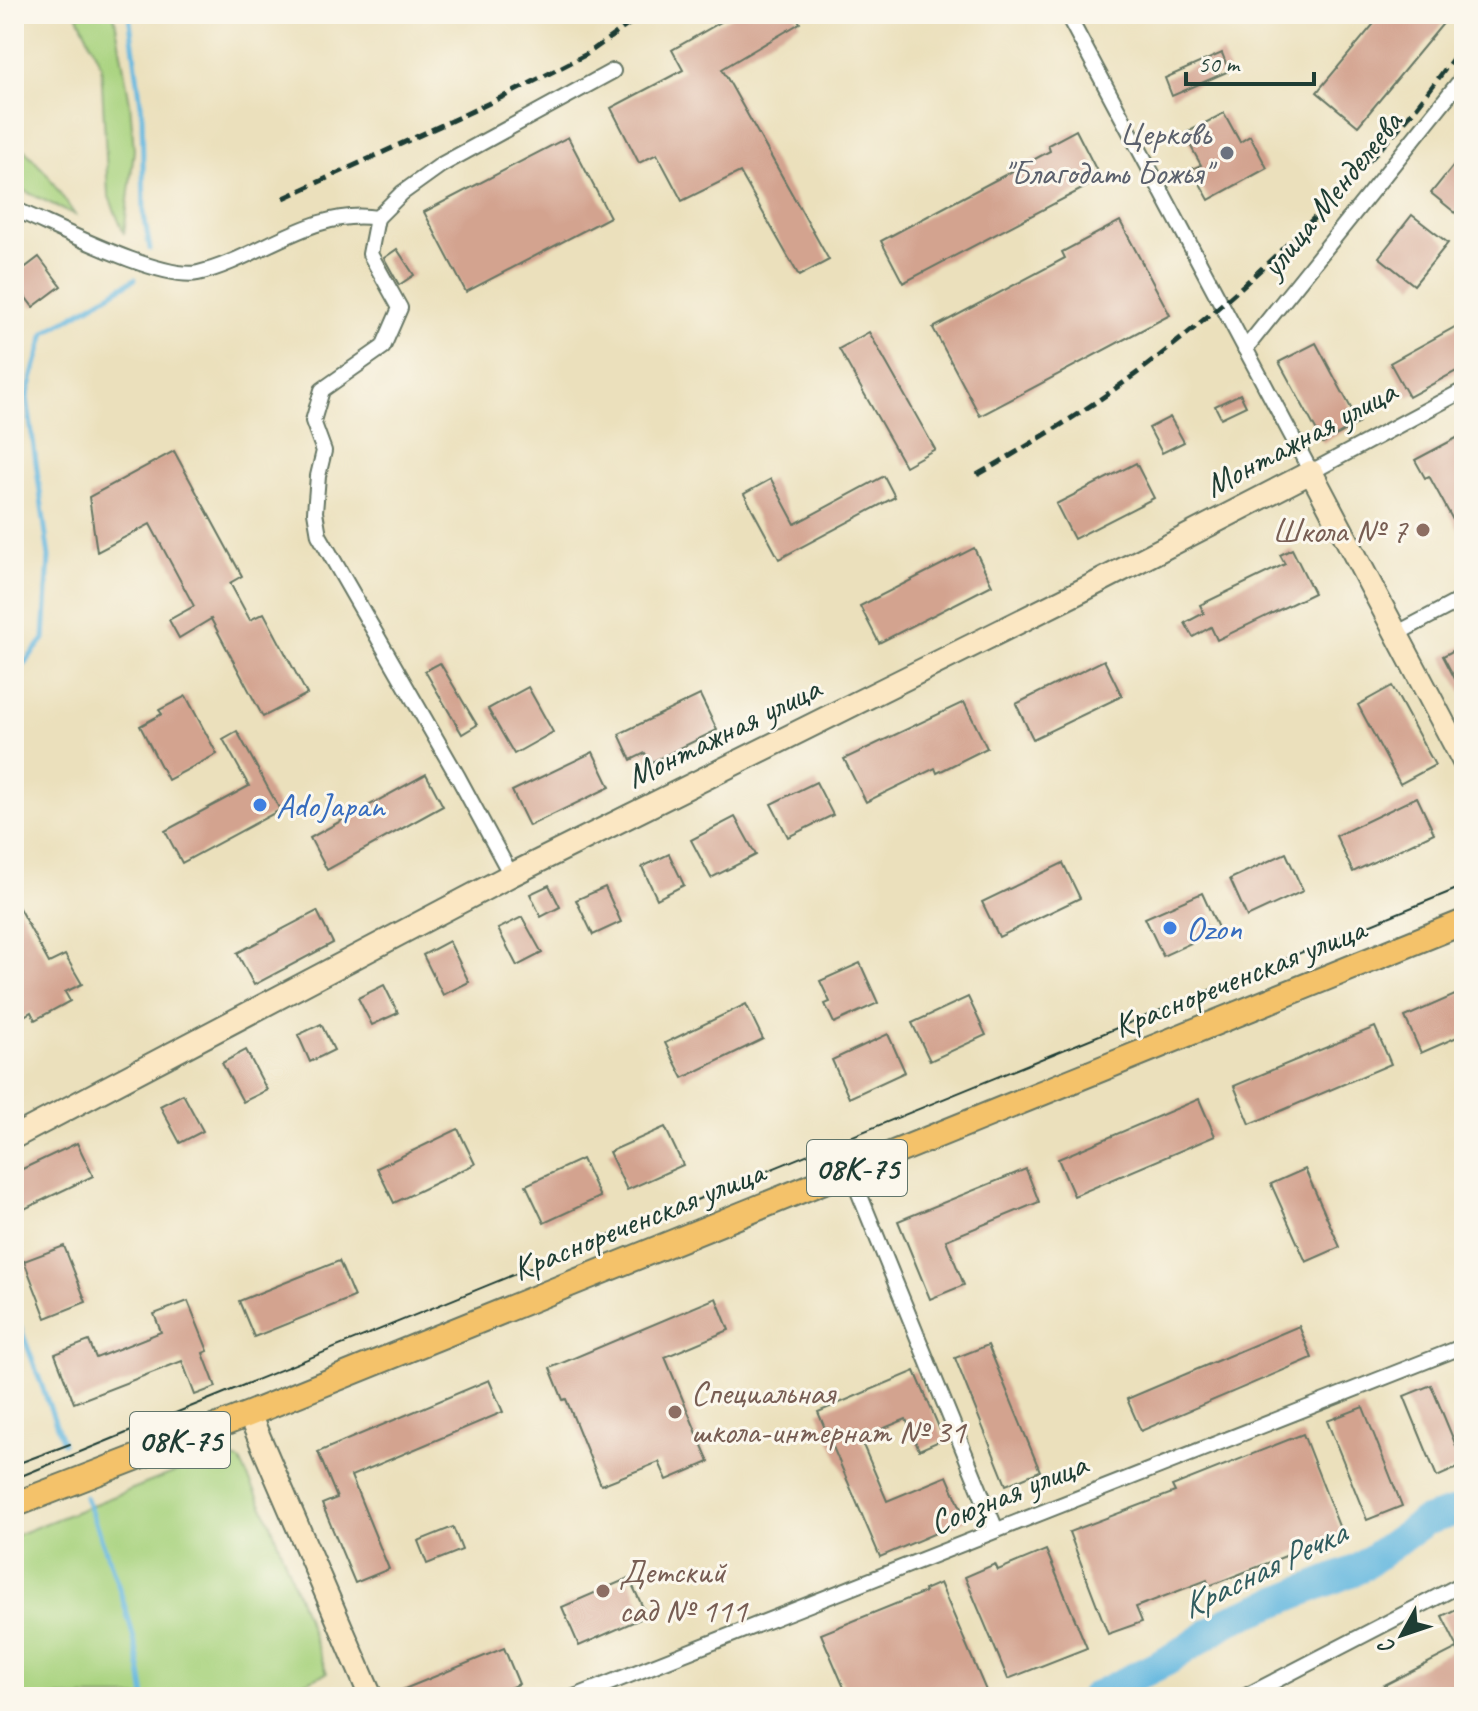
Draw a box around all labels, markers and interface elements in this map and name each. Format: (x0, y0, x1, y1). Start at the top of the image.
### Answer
scale bar (1186, 36, 1314, 86)
text: 50 m (1198, 49, 1241, 79)
street label: улица Менделеева (1249, 100, 1413, 288)
place label: Церковь "Благодать Божья" (1003, 112, 1218, 194)
marker: Церковь "Благодать Божья" (1218, 144, 1236, 162)
street label: Монтажная улица (1197, 368, 1405, 507)
place label: Школа № 7 (1272, 509, 1409, 552)
marker: Школа № 7 (1414, 521, 1432, 539)
street label: Монтажная улица (619, 665, 829, 798)
place label: AdoJapan (276, 784, 386, 827)
marker: AdoJapan (251, 796, 269, 814)
street label: Краснореченская улица (1107, 906, 1374, 1047)
place label: Ozon (1186, 907, 1243, 950)
marker: Ozon (1161, 919, 1179, 937)
road number: 08К-75 (807, 1140, 907, 1196)
street label: Краснореченская улица (506, 1149, 773, 1290)
place label: Специальная школа-интернат № 31 (691, 1371, 967, 1453)
marker: Специальная школа-интернат № 31 (666, 1403, 684, 1421)
road number: 08К-75 (130, 1412, 230, 1468)
street label: Союзная улица (923, 1441, 1095, 1544)
water label: Красная Речка (1173, 1508, 1356, 1629)
place label: Детский сад № 111 (619, 1550, 749, 1632)
marker: Детский сад № 111 (594, 1582, 612, 1600)
north arrow (1362, 1595, 1442, 1675)
text: С (1371, 1632, 1402, 1660)

